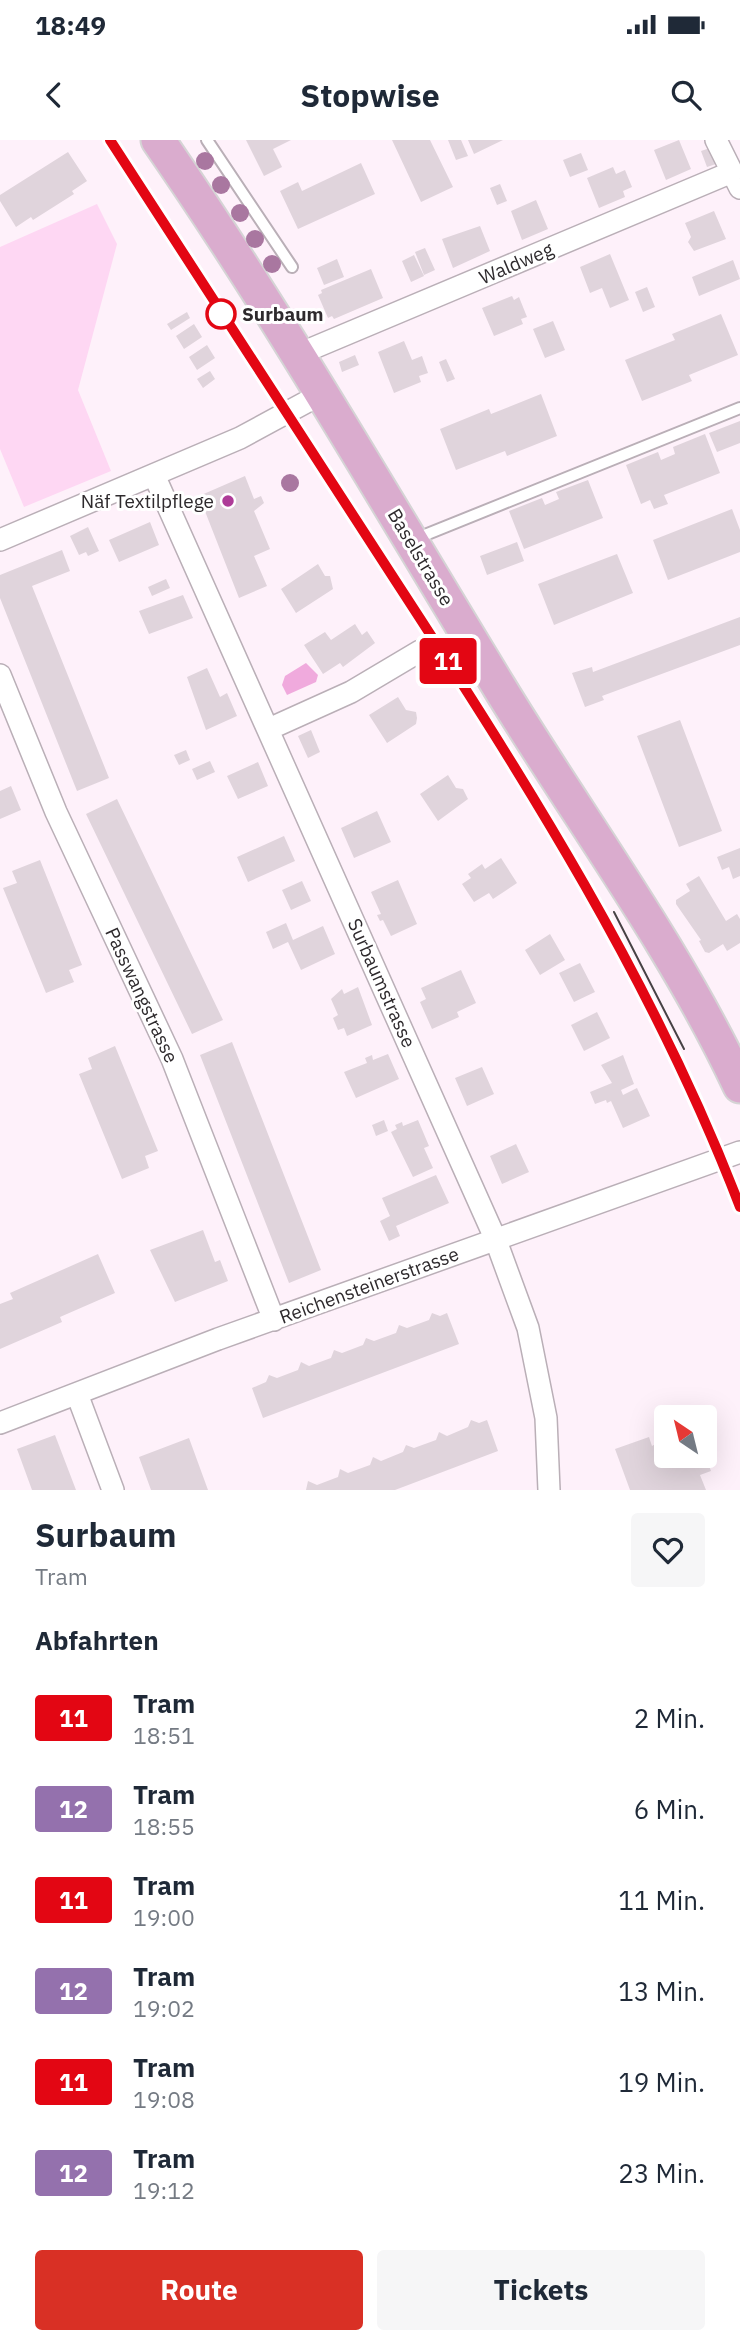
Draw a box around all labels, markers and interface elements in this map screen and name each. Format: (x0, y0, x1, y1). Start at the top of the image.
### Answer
text: 18:49 (35, 8, 106, 42)
text: Stopwise (300, 74, 440, 116)
icon: back (35, 76, 73, 114)
icon: search (667, 76, 705, 114)
street label: Waldweg (475, 237, 557, 289)
marker: Surbaum (206, 299, 236, 329)
place label: Surbaum (242, 302, 324, 326)
place label: Näf Textilpflege (81, 489, 214, 513)
marker: Näf Textilpflege (220, 493, 236, 509)
street label: Baselstrasse (383, 504, 459, 610)
line badge: 11 (416, 638, 480, 684)
text: 11 (434, 645, 462, 677)
street label: Surbaumstrasse (343, 915, 421, 1051)
street label: Passwangstrasse (100, 923, 184, 1067)
street label: Reichensteinerstrasse (276, 1241, 462, 1329)
north arrow (654, 1405, 718, 1468)
map controls (654, 1405, 717, 1468)
text: Surbaum (35, 1513, 177, 1556)
button: heart (631, 1513, 705, 1587)
text: Tram (35, 1561, 88, 1591)
text: Abfahrten (35, 1623, 159, 1657)
text: Tram (133, 1686, 195, 1720)
text: 2 Min. (634, 1701, 705, 1735)
text: 11 (59, 1702, 88, 1734)
text: 18:51 (133, 1720, 195, 1750)
text: Tram (133, 1777, 195, 1811)
text: 6 Min. (634, 1792, 705, 1826)
text: 12 (59, 1793, 88, 1825)
text: 18:55 (133, 1811, 195, 1841)
text: Tram (133, 1868, 195, 1902)
text: 11 Min. (618, 1883, 705, 1917)
text: 11 (59, 1884, 88, 1916)
text: 19:00 (133, 1902, 195, 1932)
text: Tram (133, 1959, 195, 1993)
text: 13 Min. (618, 1974, 705, 2008)
text: 12 (59, 1975, 88, 2007)
text: 19:02 (133, 1993, 195, 2023)
text: Tram (133, 2050, 195, 2084)
text: 19 Min. (618, 2065, 705, 2099)
text: 11 (59, 2066, 88, 2098)
text: 19:08 (133, 2084, 195, 2114)
text: Tram (133, 2141, 195, 2175)
text: 23 Min. (618, 2156, 705, 2190)
text: 12 (59, 2157, 88, 2189)
text: 19:12 (133, 2175, 195, 2205)
button: Route (35, 2250, 363, 2330)
button: Tickets (377, 2250, 705, 2330)

